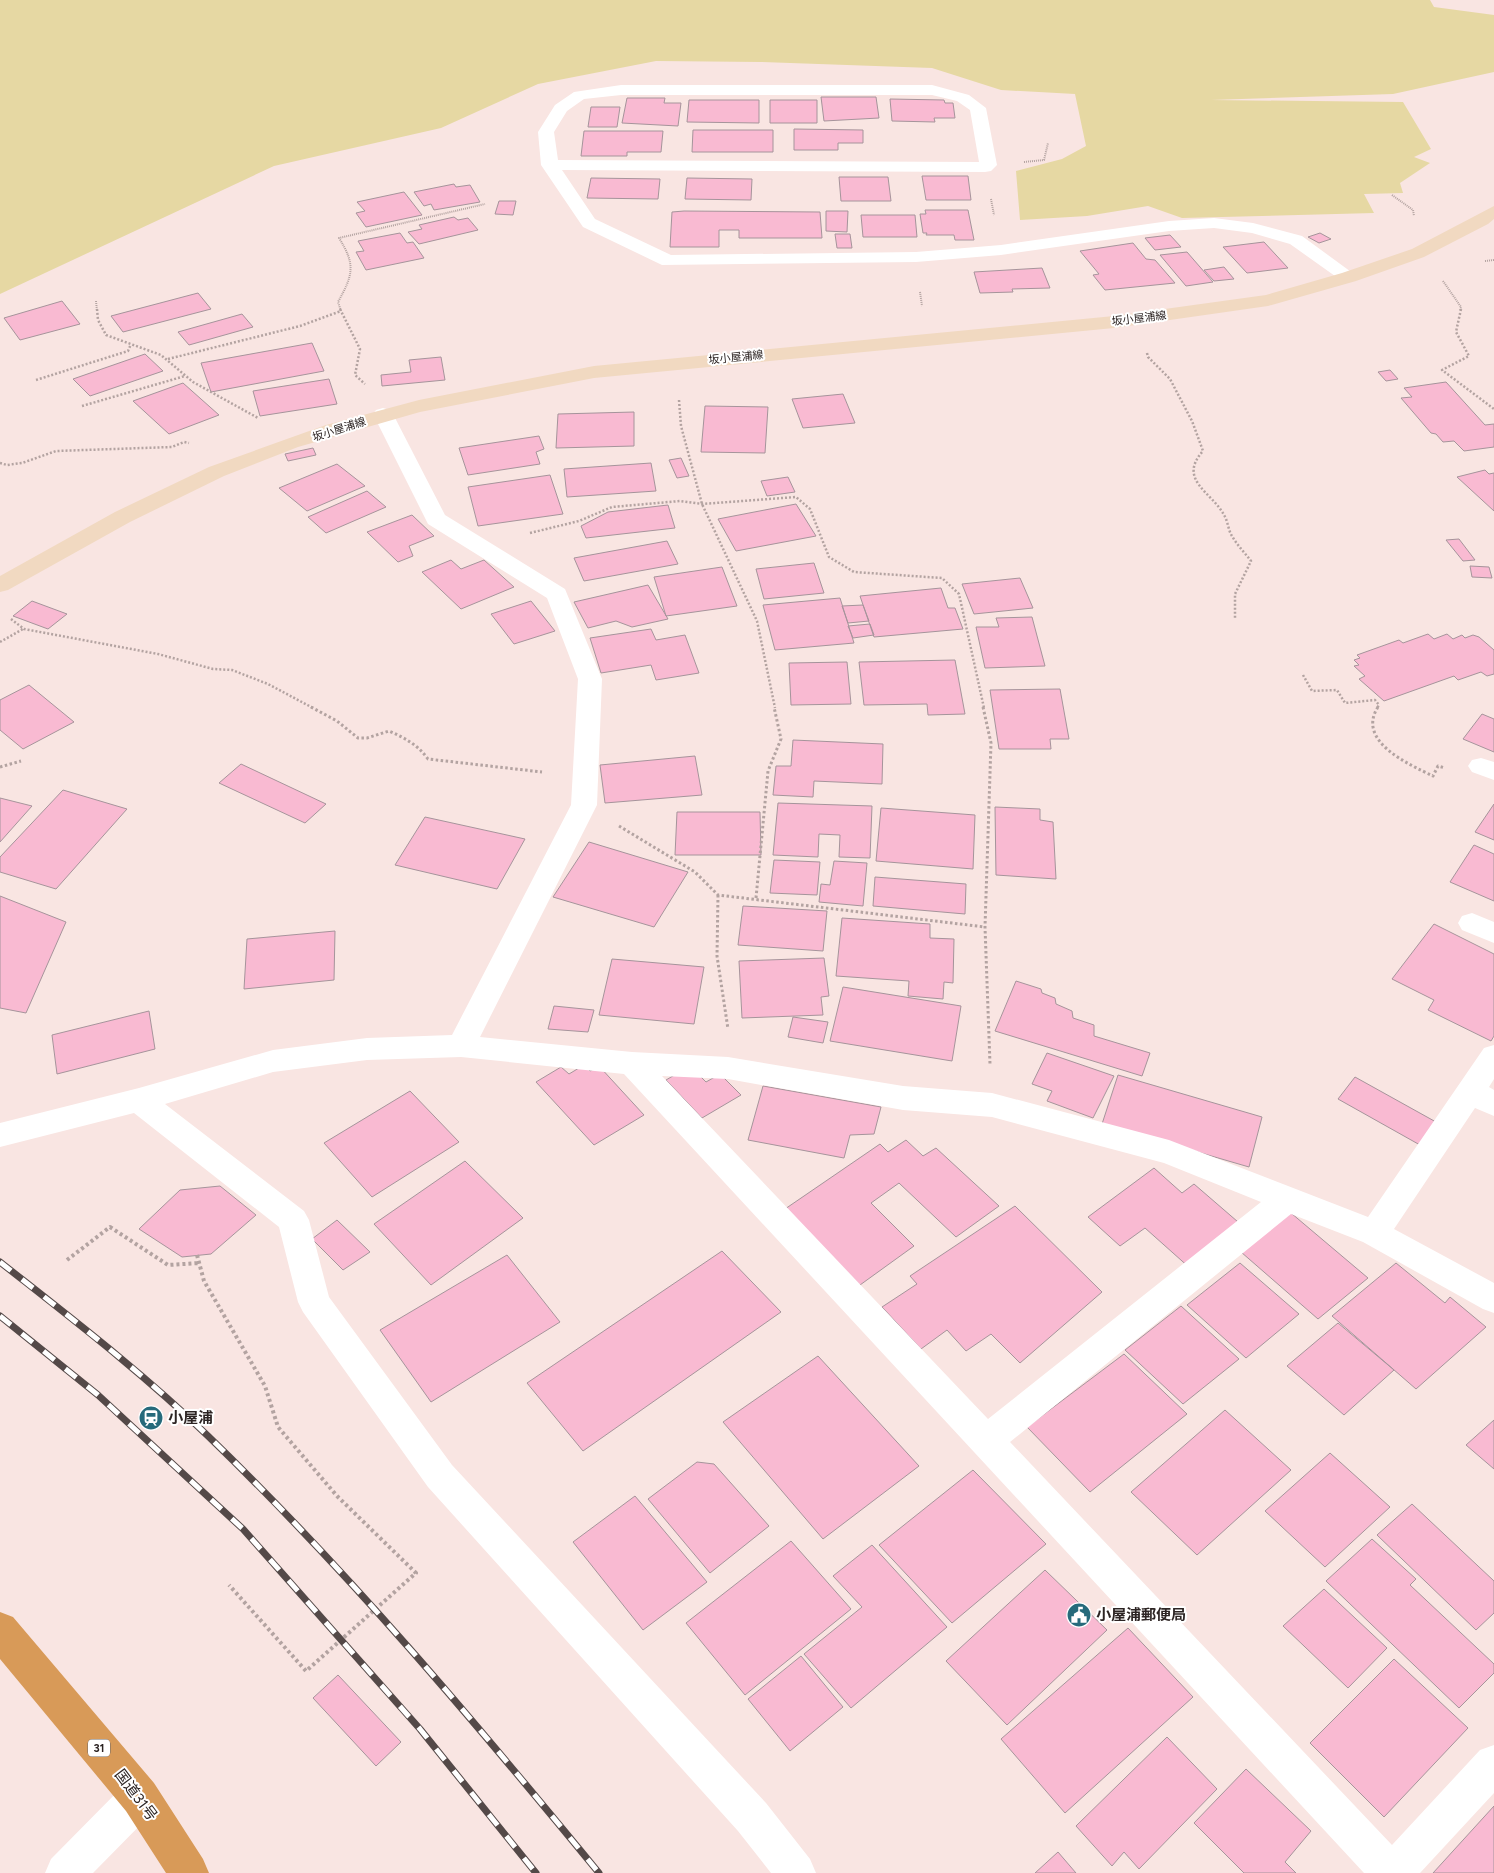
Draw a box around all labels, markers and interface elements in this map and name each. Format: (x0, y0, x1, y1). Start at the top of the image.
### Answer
street label: 坂小屋浦線 (1111, 309, 1167, 328)
street label: 坂小屋浦線 (708, 348, 764, 367)
street label: 坂小屋浦線 (311, 415, 367, 444)
station icon: 小屋浦 (138, 1405, 164, 1431)
place label: 小屋浦 (168, 1409, 213, 1427)
public building icon: 小屋浦郵便局 (1066, 1602, 1092, 1628)
place label: 小屋浦郵便局 (1096, 1606, 1186, 1624)
road number: 31 (88, 1740, 110, 1756)
street label: 国道31号 (111, 1766, 161, 1824)

